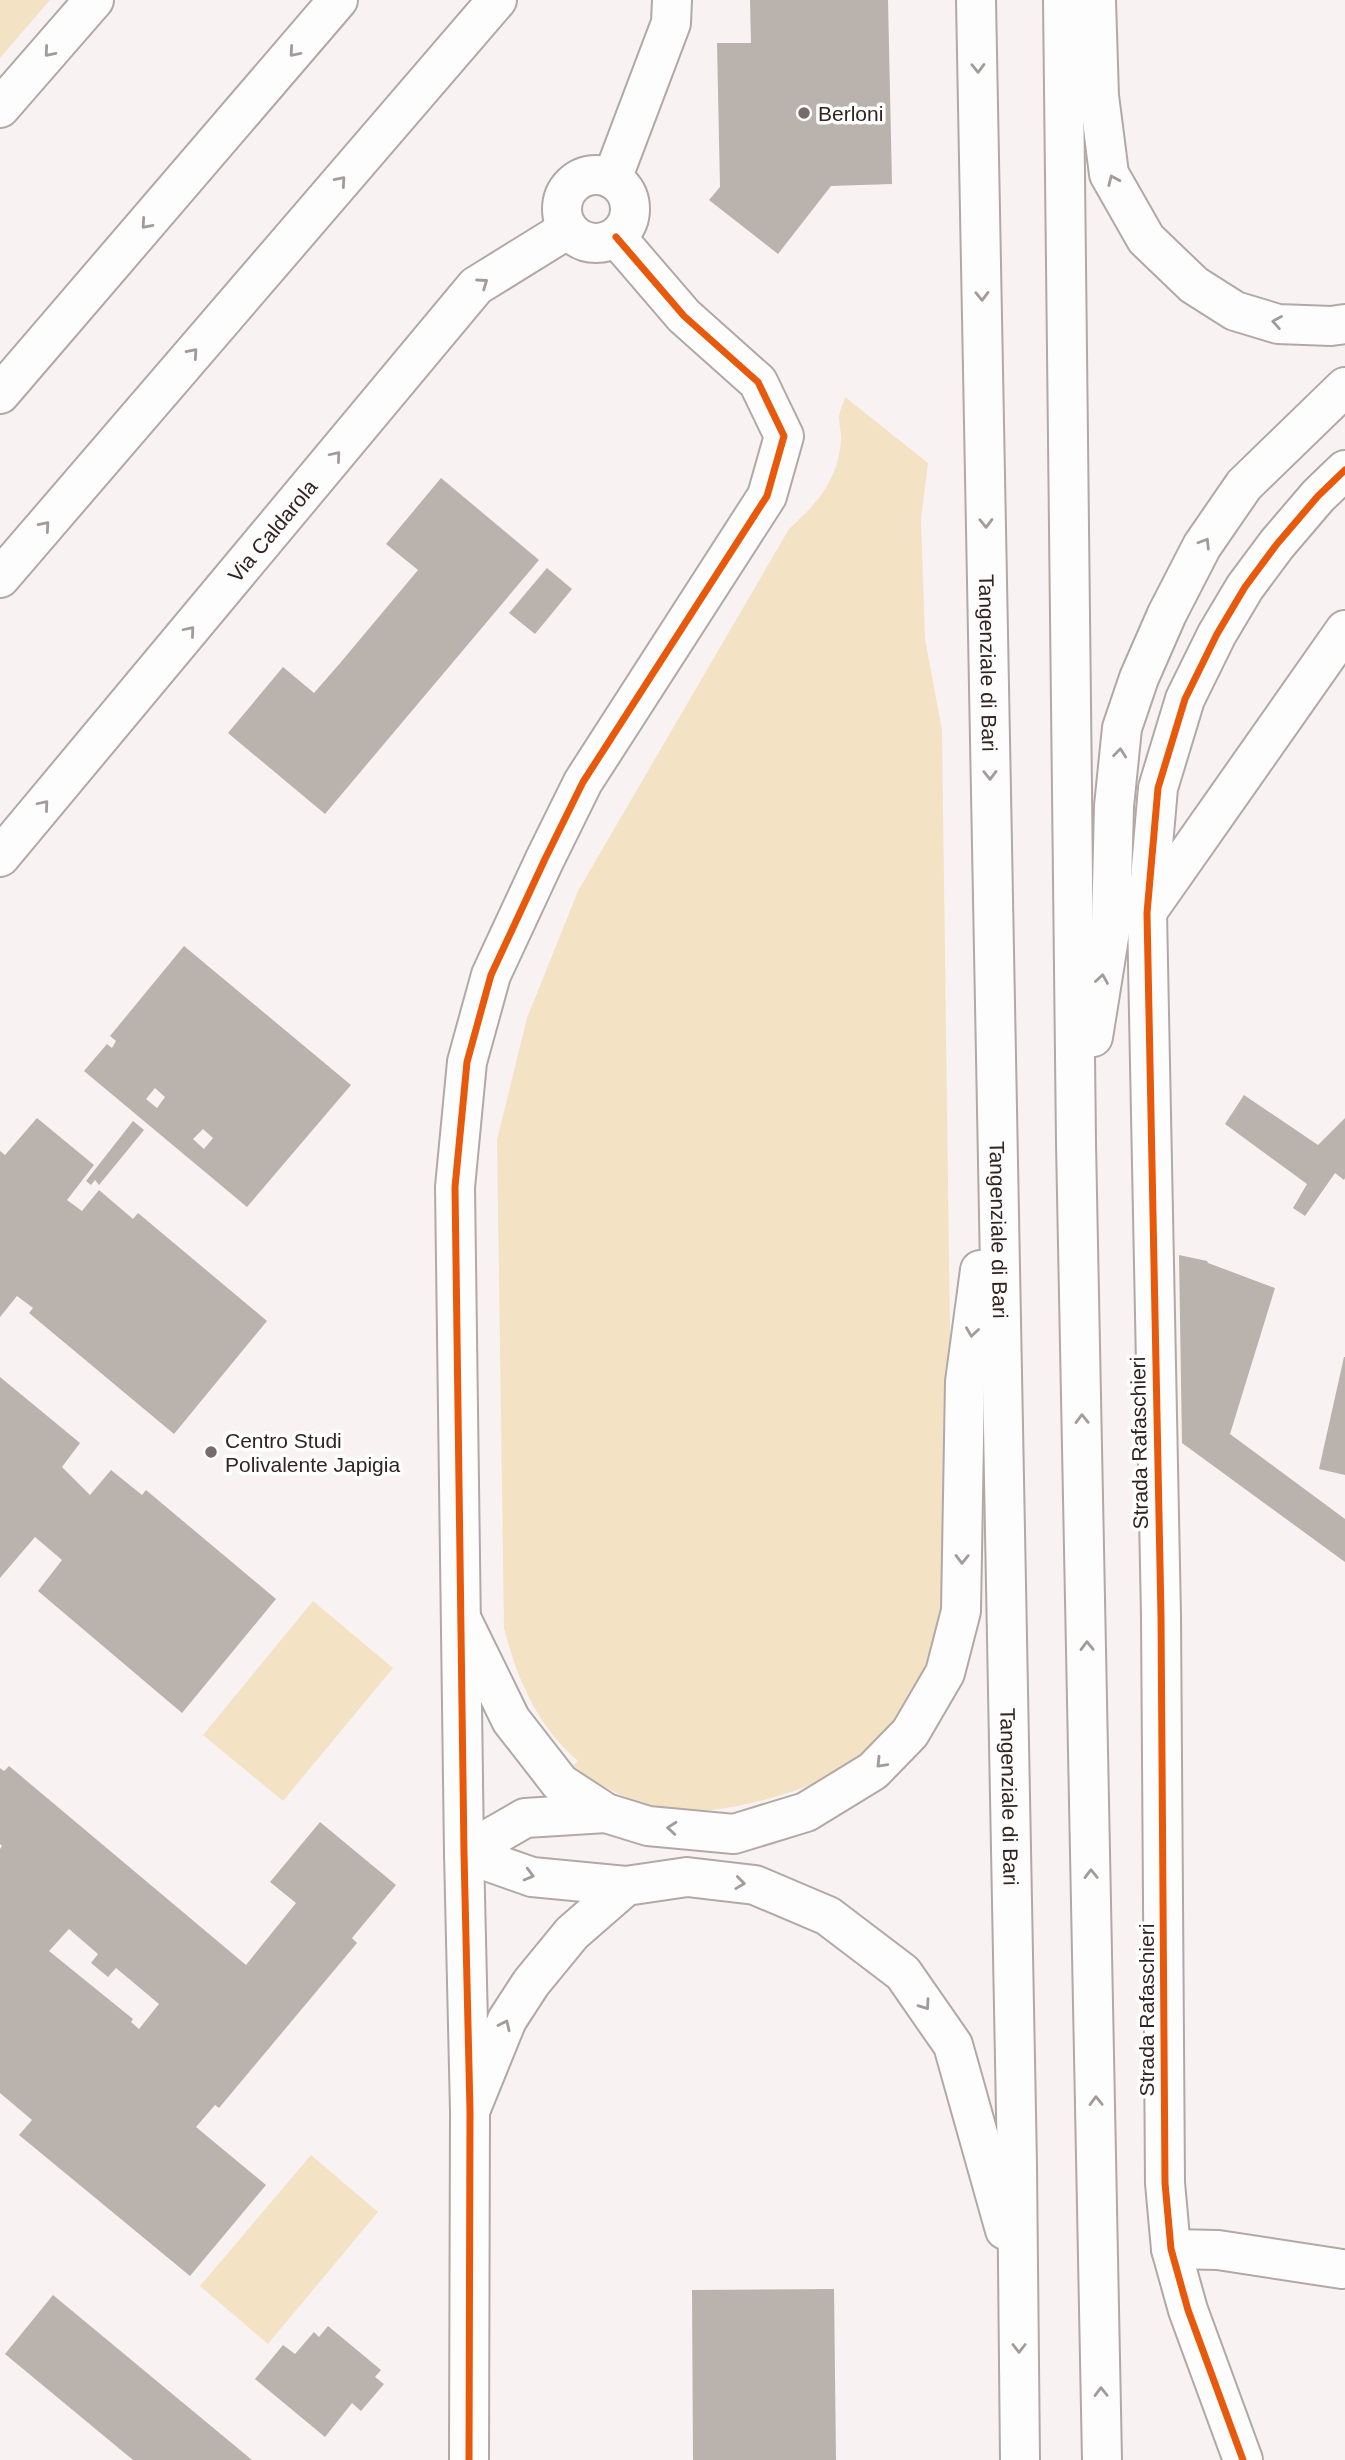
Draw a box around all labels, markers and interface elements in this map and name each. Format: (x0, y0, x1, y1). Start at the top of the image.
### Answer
one-way arrow (45, 43, 57, 56)
one-way arrow (290, 43, 302, 56)
one-way arrow (970, 63, 985, 74)
place label: Berloni (818, 102, 883, 125)
marker: Berloni (796, 105, 812, 121)
one-way arrow (1107, 175, 1121, 187)
one-way arrow (333, 176, 345, 189)
one-way arrow (142, 216, 154, 229)
one-way arrow (475, 279, 488, 291)
one-way arrow (974, 291, 990, 301)
one-way arrow (1271, 316, 1283, 331)
one-way arrow (185, 349, 197, 362)
one-way arrow (328, 451, 340, 464)
street label: Via Caldarola (223, 475, 321, 586)
one-way arrow (978, 518, 994, 529)
one-way arrow (37, 521, 49, 534)
one-way arrow (1196, 538, 1209, 551)
street label: Tangenziale di Bari (975, 574, 1002, 752)
one-way arrow (182, 626, 194, 639)
one-way arrow (1112, 747, 1127, 758)
one-way arrow (982, 770, 998, 781)
one-way arrow (36, 800, 48, 813)
one-way arrow (1094, 973, 1109, 985)
street label: Tangenziale di Bari (986, 1141, 1012, 1319)
one-way arrow (964, 1326, 979, 1338)
street label: Strada Rafaschieri (1126, 1356, 1152, 1530)
one-way arrow (1074, 1413, 1090, 1423)
place label: Centro Studi Polivalente Japigia (225, 1429, 400, 1476)
marker: Centro Studi Polivalente Japigia (203, 1444, 219, 1460)
one-way arrow (954, 1554, 970, 1564)
one-way arrow (1079, 1640, 1094, 1651)
street label: Tangenziale di Bari (997, 1708, 1023, 1886)
one-way arrow (877, 1755, 889, 1767)
one-way arrow (666, 1821, 678, 1836)
one-way arrow (522, 1867, 534, 1881)
one-way arrow (1084, 1868, 1099, 1879)
one-way arrow (734, 1876, 746, 1891)
street label: Strada Rafaschieri (1135, 1924, 1158, 2096)
one-way arrow (917, 1997, 929, 2010)
one-way arrow (497, 2020, 511, 2032)
one-way arrow (1088, 2095, 1104, 2106)
one-way arrow (1011, 2343, 1027, 2353)
one-way arrow (1093, 2386, 1108, 2397)

